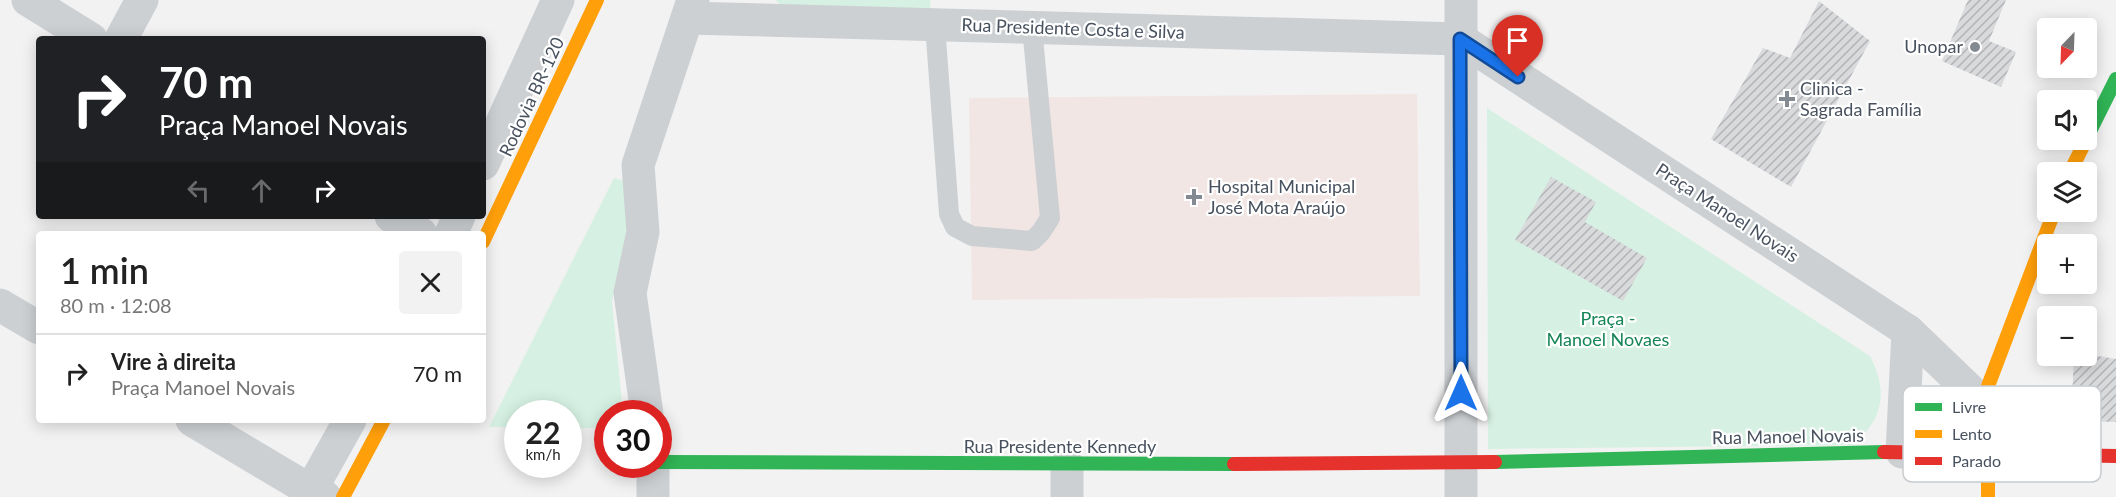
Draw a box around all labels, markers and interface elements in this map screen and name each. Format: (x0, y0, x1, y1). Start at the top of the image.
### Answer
street label: Rua Presidente Costa e Silva (961, 13, 1185, 43)
pin (1492, 15, 1543, 77)
north arrow (2037, 18, 2097, 78)
map controls (2037, 18, 2097, 366)
icon: arrive (1501, 24, 1534, 57)
street label: Rodovia BR-120 (494, 33, 568, 160)
place label: Unopar (1904, 35, 1963, 57)
marker: Unopar (1968, 40, 1982, 54)
text: 70 m (159, 57, 253, 107)
icon: right (60, 60, 138, 138)
place label: Clinica - Sagrada Família (1800, 77, 1922, 120)
marker: Clinica - Sagrada Família (1778, 90, 1796, 108)
button: sound (2037, 90, 2097, 150)
text: Praça Manoel Novais (159, 108, 408, 141)
street label: Praça Manoel Novais (1652, 158, 1803, 267)
button: layers (2037, 162, 2097, 222)
icon: left (182, 174, 215, 207)
icon: ahead (245, 174, 278, 207)
icon: right (308, 174, 341, 207)
place label: Hospital Municipal José Mota Araújo (1208, 175, 1355, 218)
marker: Hospital Municipal José Mota Araújo (1185, 188, 1203, 206)
button: + (2037, 234, 2097, 294)
text: 1 min (60, 248, 149, 292)
button: close (399, 251, 462, 314)
text: 80 m · 12:08 (60, 293, 172, 317)
button: − (2037, 306, 2097, 366)
park label: Praça - Manoel Novaes (1547, 307, 1670, 350)
text: Vire à direita (111, 348, 236, 375)
icon: right (60, 357, 93, 390)
text: 70 m (413, 360, 462, 387)
position arrow (1429, 361, 1493, 425)
text: Praça Manoel Novais (111, 375, 295, 399)
legend (1903, 386, 2101, 482)
text: Livre (1952, 397, 1986, 416)
speed limit sign: 30 (594, 400, 672, 478)
text: 22 (526, 414, 560, 450)
street label: Rua Manoel Novais (1712, 424, 1864, 448)
text: Lento (1952, 424, 1992, 443)
street label: Rua Presidente Kennedy (964, 435, 1157, 457)
text: km/h (525, 445, 561, 463)
text: Parado (1952, 451, 2001, 470)

